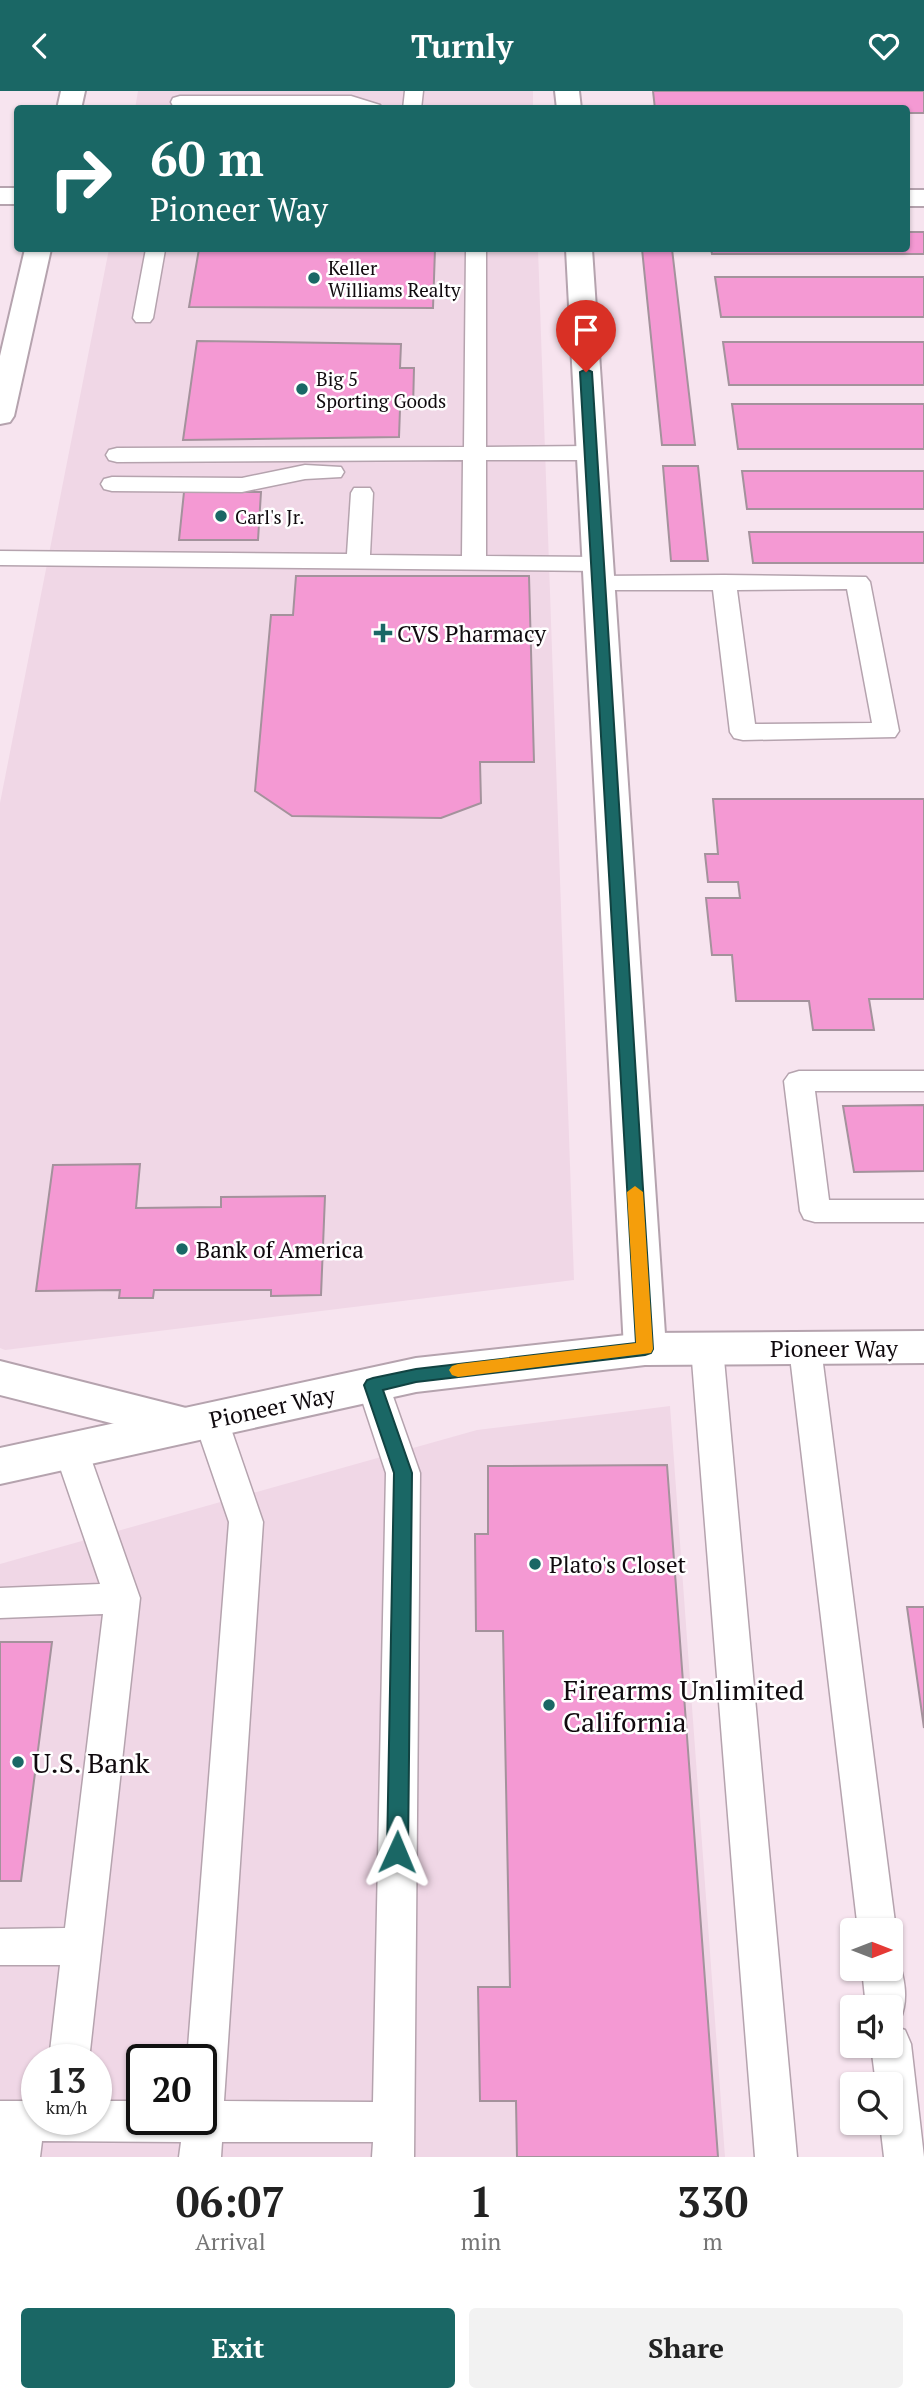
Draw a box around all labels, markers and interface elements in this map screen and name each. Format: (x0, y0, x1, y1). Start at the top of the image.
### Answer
text: Turnly (411, 25, 513, 67)
icon: back (21, 27, 59, 65)
icon: heart (865, 27, 903, 65)
text: 60 m (150, 125, 264, 190)
icon: right (35, 133, 126, 224)
text: Pioneer Way (150, 188, 328, 230)
place label: Keller Williams Realty (328, 255, 461, 302)
marker: Keller Williams Realty (306, 270, 322, 286)
pin (556, 300, 616, 372)
icon: arrive (567, 311, 605, 349)
place label: Big 5 Sporting Goods (316, 366, 446, 413)
marker: Big 5 Sporting Goods (294, 381, 310, 397)
place label: Carl's Jr. (235, 504, 305, 529)
marker: Carl's Jr. (213, 508, 229, 524)
place label: CVS Pharmacy (397, 618, 547, 649)
marker: CVS Pharmacy (375, 625, 391, 641)
place label: Bank of America (196, 1234, 364, 1265)
marker: Bank of America (174, 1241, 190, 1257)
street label: Pioneer Way (770, 1333, 898, 1364)
street label: Pioneer Way (206, 1378, 338, 1435)
place label: Plato's Closet (549, 1549, 687, 1580)
marker: Plato's Closet (527, 1556, 543, 1572)
place label: Firearms Unlimited California (563, 1671, 804, 1740)
marker: Firearms Unlimited California (541, 1697, 557, 1713)
place label: U.S. Bank (32, 1744, 150, 1781)
marker: U.S. Bank (10, 1754, 26, 1770)
position arrow (360, 1815, 434, 1889)
north arrow (840, 1918, 903, 1981)
map controls (840, 1918, 903, 2135)
button: sound (840, 1995, 903, 2058)
speed limit sign: 20 (126, 2044, 217, 2135)
text: 13 (47, 2057, 86, 2103)
button: search (840, 2072, 903, 2135)
text: km/h (46, 2095, 87, 2119)
text: 06:07 (176, 2173, 285, 2229)
text: 1 (469, 2173, 493, 2229)
text: 330 (677, 2173, 748, 2229)
text: Arrival (195, 2226, 266, 2257)
text: min (461, 2226, 501, 2257)
text: m (703, 2226, 723, 2257)
button: Exit (21, 2308, 455, 2388)
button: Share (469, 2308, 903, 2388)

